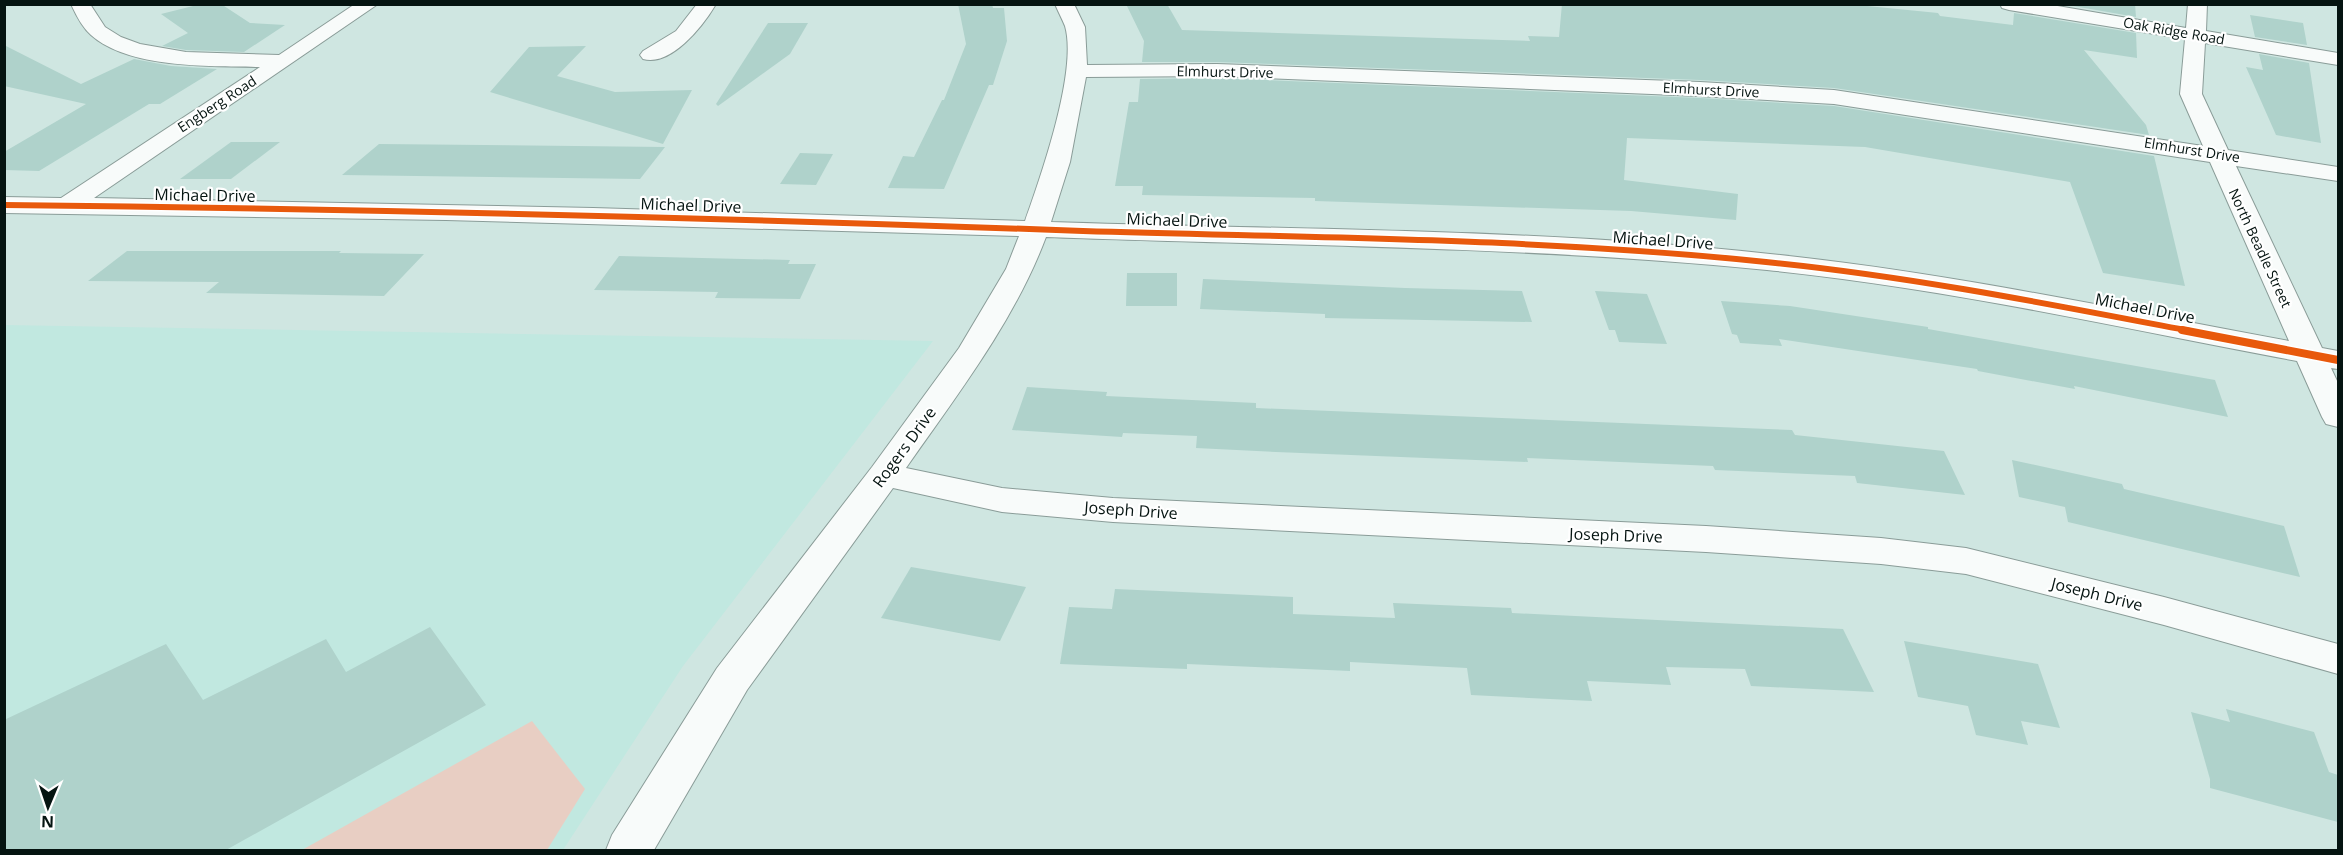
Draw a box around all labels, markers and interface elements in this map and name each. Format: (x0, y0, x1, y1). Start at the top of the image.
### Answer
street label: Oak Ridge Road (2122, 12, 2226, 49)
street label: Elmhurst Drive (1176, 61, 1274, 82)
street label: Engberg Road (173, 71, 260, 136)
street label: Elmhurst Drive (1662, 77, 1760, 102)
street label: Elmhurst Drive (2143, 133, 2241, 166)
street label: Michael Drive (154, 183, 256, 207)
street label: North Beadle Street (2225, 185, 2296, 310)
street label: Michael Drive (640, 192, 742, 218)
street label: Michael Drive (1126, 207, 1228, 233)
street label: Michael Drive (1612, 225, 1714, 255)
street label: Michael Drive (2093, 288, 2197, 328)
street label: Rogers Drive (867, 402, 941, 492)
street label: Joseph Drive (1082, 496, 1178, 524)
street label: Joseph Drive (1567, 522, 1663, 548)
street label: Joseph Drive (2047, 572, 2145, 616)
north arrow (18, 777, 78, 837)
text: N (41, 811, 54, 833)

